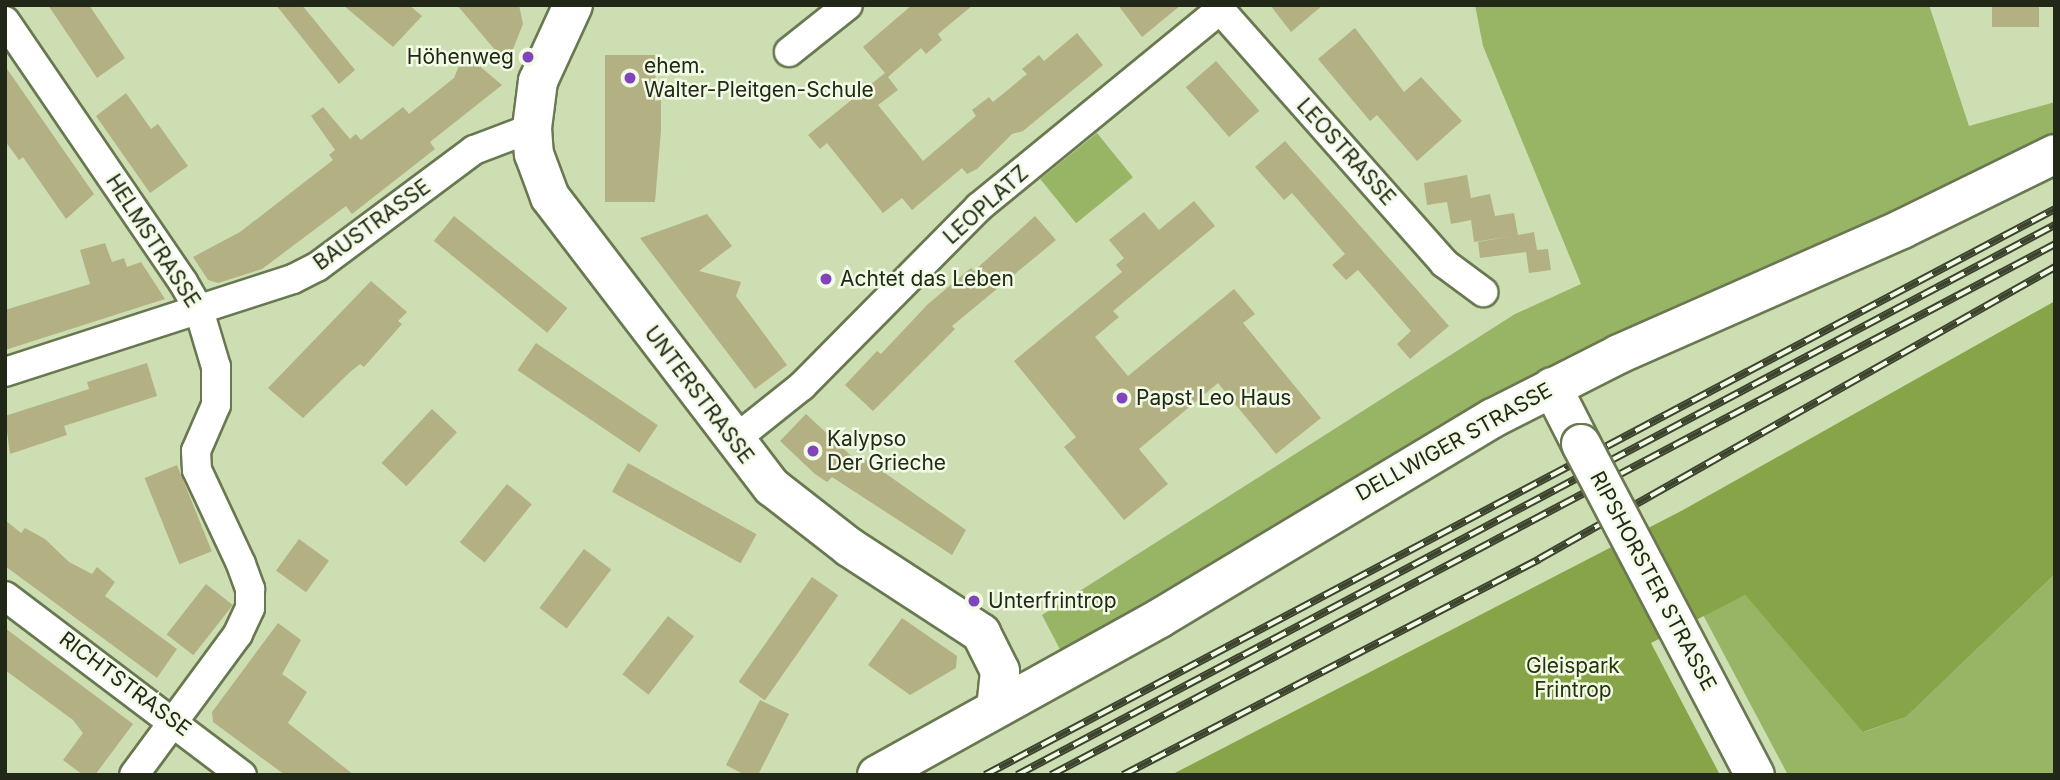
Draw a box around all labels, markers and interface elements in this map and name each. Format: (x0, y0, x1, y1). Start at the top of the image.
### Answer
place label: Höhenweg (407, 44, 514, 70)
marker: Höhenweg (520, 49, 536, 65)
place label: ehem. Walter-Pleitgen-Schule (644, 53, 874, 103)
marker: ehem. Walter-Pleitgen-Schule (622, 70, 638, 86)
street label: LEOSTRASSE (1291, 93, 1401, 211)
street label: LEOPLATZ (938, 160, 1034, 250)
street label: HELMSTRASSE (101, 170, 205, 312)
street label: BAUSTRASSE (309, 174, 435, 276)
place label: Achtet das Leben (840, 266, 1014, 292)
marker: Achtet das Leben (818, 271, 834, 287)
street label: UNTERSTRASSE (639, 321, 759, 469)
street label: DELLWIGER STRASSE (1352, 378, 1556, 506)
place label: Papst Leo Haus (1136, 385, 1291, 411)
marker: Papst Leo Haus (1114, 390, 1130, 406)
place label: Kalypso Der Grieche (827, 426, 946, 476)
marker: Kalypso Der Grieche (805, 443, 821, 459)
street label: RIPSHORSTER STRASSE (1584, 467, 1722, 695)
place label: Unterfrintrop (988, 588, 1117, 614)
marker: Unterfrintrop (966, 593, 982, 609)
street label: RICHTSTRASSE (54, 626, 196, 742)
park label: Gleispark Frintrop (1526, 653, 1620, 703)

